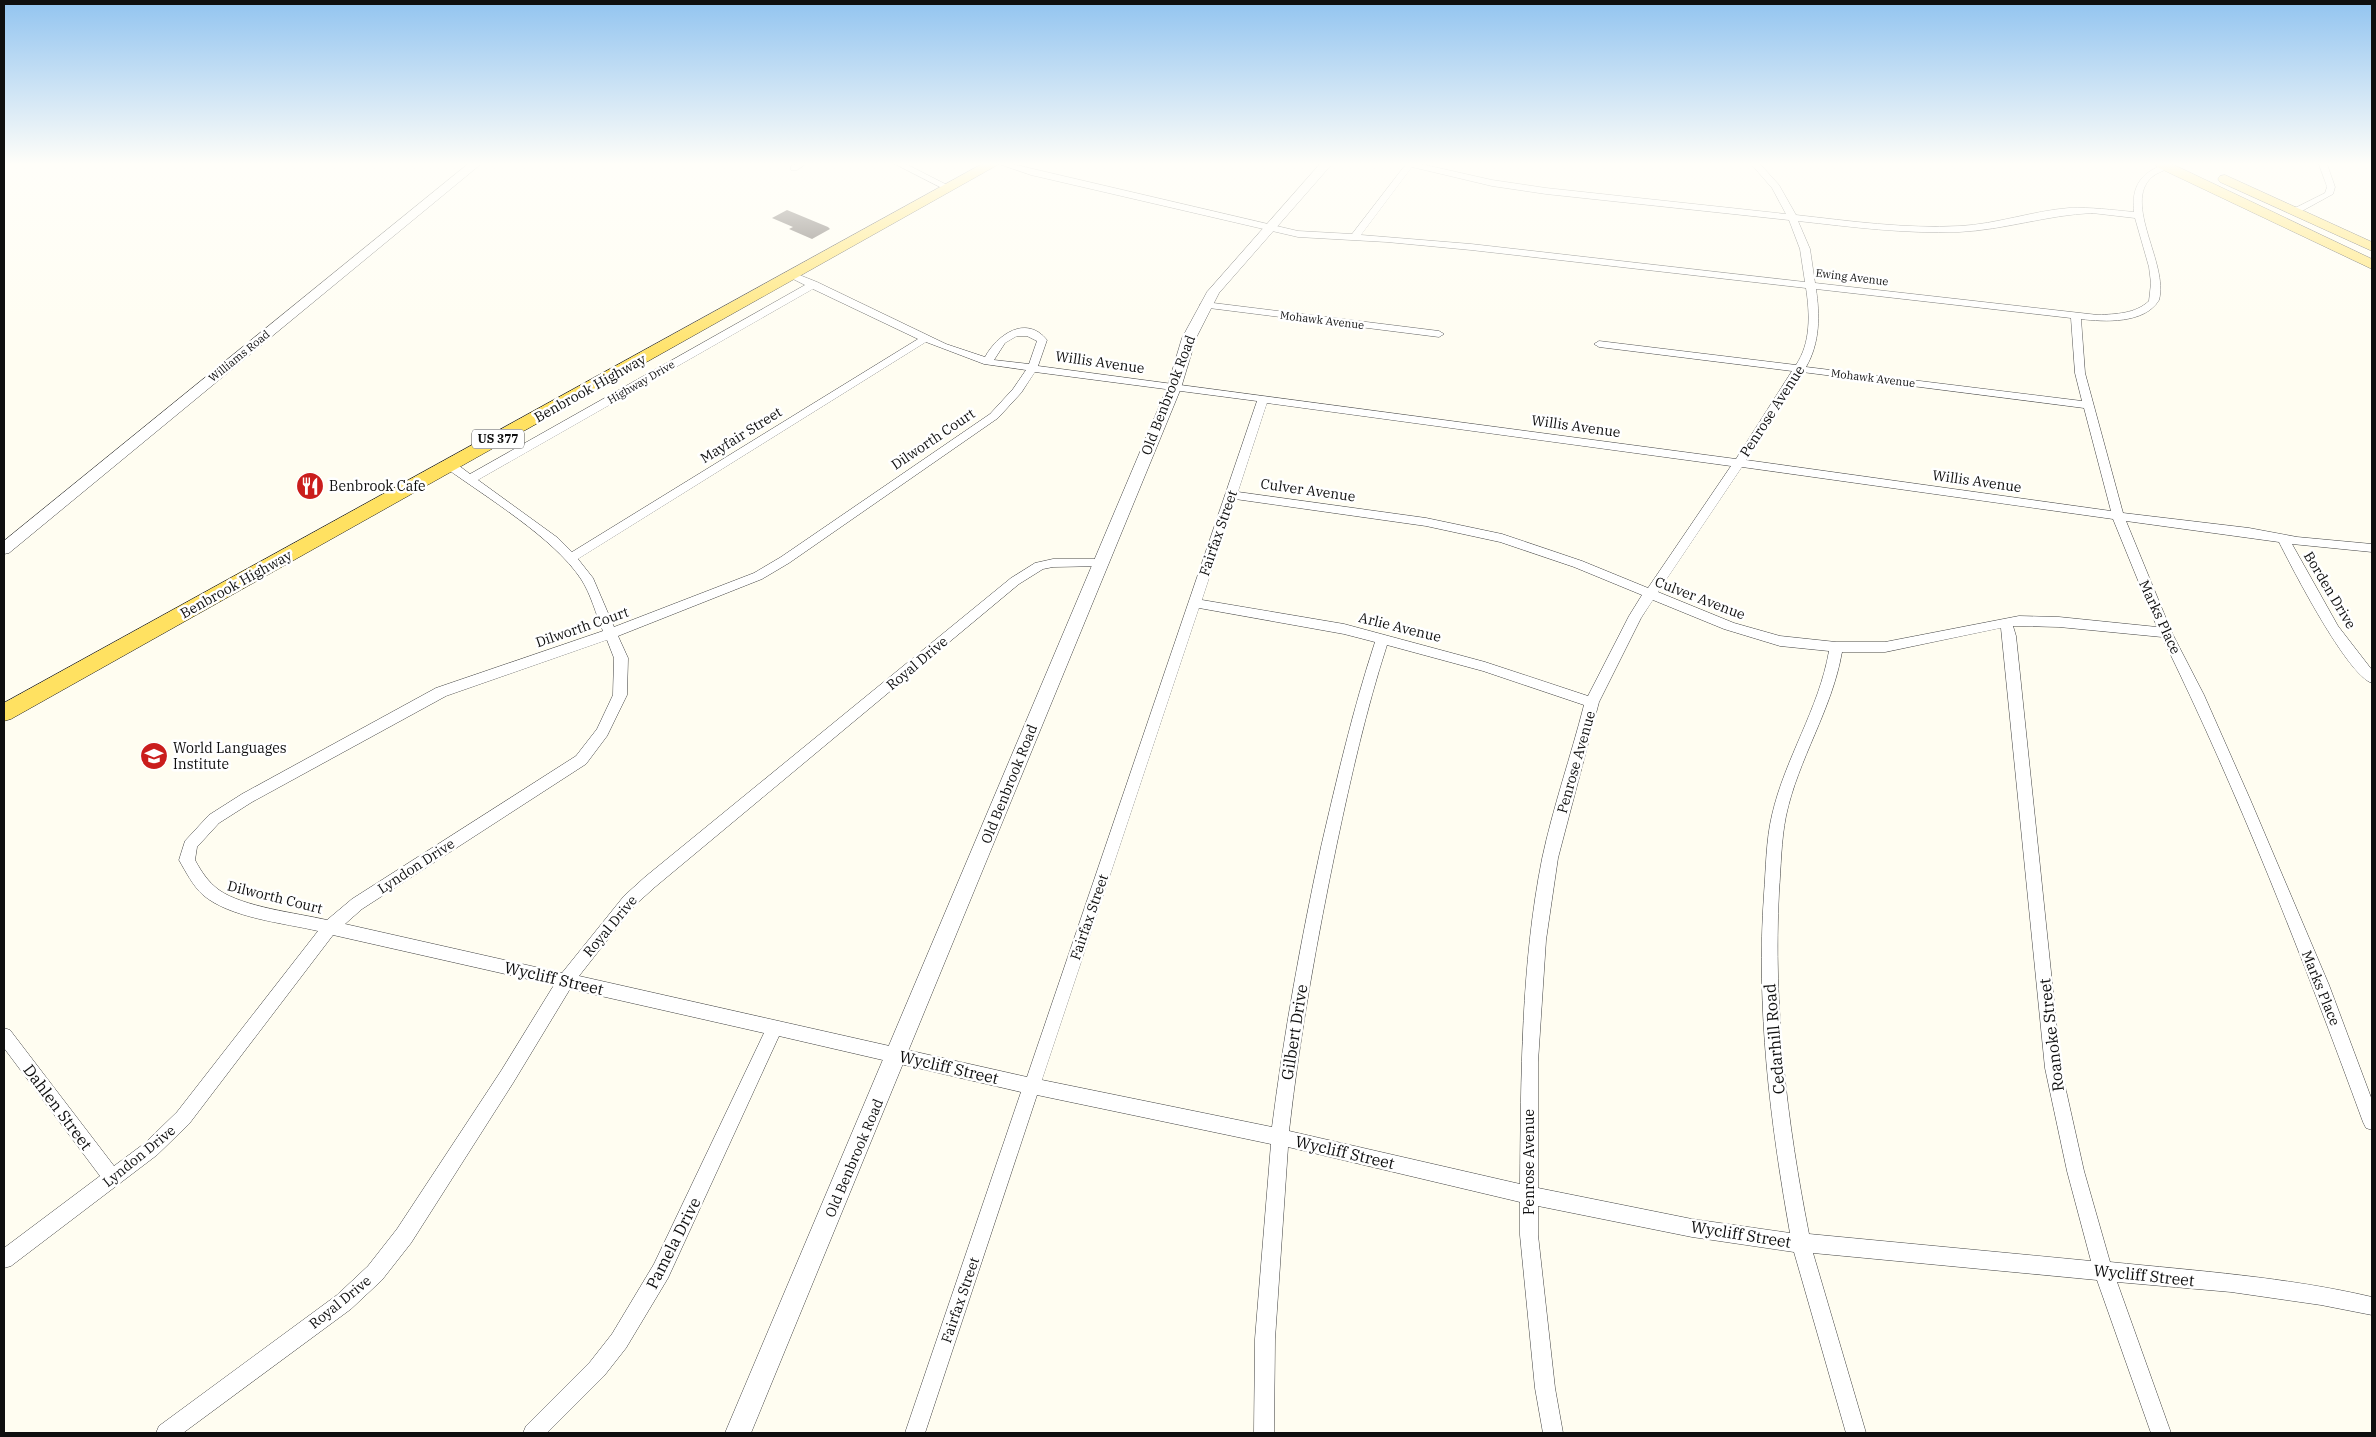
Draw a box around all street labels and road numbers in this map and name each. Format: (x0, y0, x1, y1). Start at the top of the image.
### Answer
street label: Ewing Avenue (1815, 266, 1889, 288)
street label: Mohawk Avenue (1279, 308, 1365, 332)
street label: Williams Road (206, 327, 273, 385)
street label: Old Benbrook Road (1137, 332, 1199, 458)
street label: Willis Avenue (1054, 347, 1146, 377)
street label: Benbrook Highway (531, 350, 650, 426)
street label: Highway Drive (605, 357, 677, 407)
street label: Penrose Avenue (1736, 362, 1808, 460)
street label: Mohawk Avenue (1830, 366, 1916, 390)
street label: Mayfair Street (697, 403, 785, 467)
street label: Dilworth Court (888, 404, 978, 474)
street label: Willis Avenue (1530, 411, 1622, 441)
road number: US 377 (472, 429, 524, 448)
street label: Willis Avenue (1931, 466, 2023, 496)
street label: Culver Avenue (1259, 474, 1357, 506)
street label: Fairfax Street (1195, 488, 1241, 578)
street label: Benbrook Highway (177, 546, 296, 622)
street label: Borden Drive (2300, 548, 2360, 632)
street label: Culver Avenue (1652, 572, 1748, 624)
street label: Marks Place (2135, 577, 2185, 657)
street label: Dilworth Court (533, 603, 631, 651)
street label: Arlie Avenue (1357, 608, 1443, 646)
street label: Royal Drive (883, 632, 951, 694)
street label: Penrose Avenue (1553, 709, 1599, 815)
street label: Old Benbrook Road (977, 721, 1041, 846)
street label: Lyndon Drive (374, 834, 458, 898)
street label: Fairfax Street (1066, 872, 1112, 962)
street label: Dilworth Court (226, 877, 324, 918)
street label: Royal Drive (579, 892, 641, 960)
street label: Marks Place (2298, 948, 2344, 1028)
street label: Wycliff Street (502, 957, 606, 999)
street label: Roanoke Street (2034, 977, 2068, 1093)
street label: Gilbert Drive (1277, 983, 1311, 1081)
street label: Cedarhill Road (1759, 983, 1789, 1095)
street label: Wycliff Street (897, 1046, 1001, 1088)
street label: Dahlen Street (19, 1060, 97, 1154)
street label: Old Benbrook Road (821, 1096, 887, 1220)
street label: Penrose Avenue (1520, 1109, 1538, 1215)
street label: Lyndon Drive (99, 1121, 179, 1191)
street label: Wycliff Street (1293, 1131, 1397, 1173)
street label: Pamela Drive (641, 1194, 705, 1292)
street label: Wycliff Street (1689, 1216, 1793, 1252)
street label: Fairfax Street (937, 1255, 983, 1345)
street label: Wycliff Street (2092, 1260, 2196, 1290)
street label: Royal Drive (305, 1271, 375, 1333)

